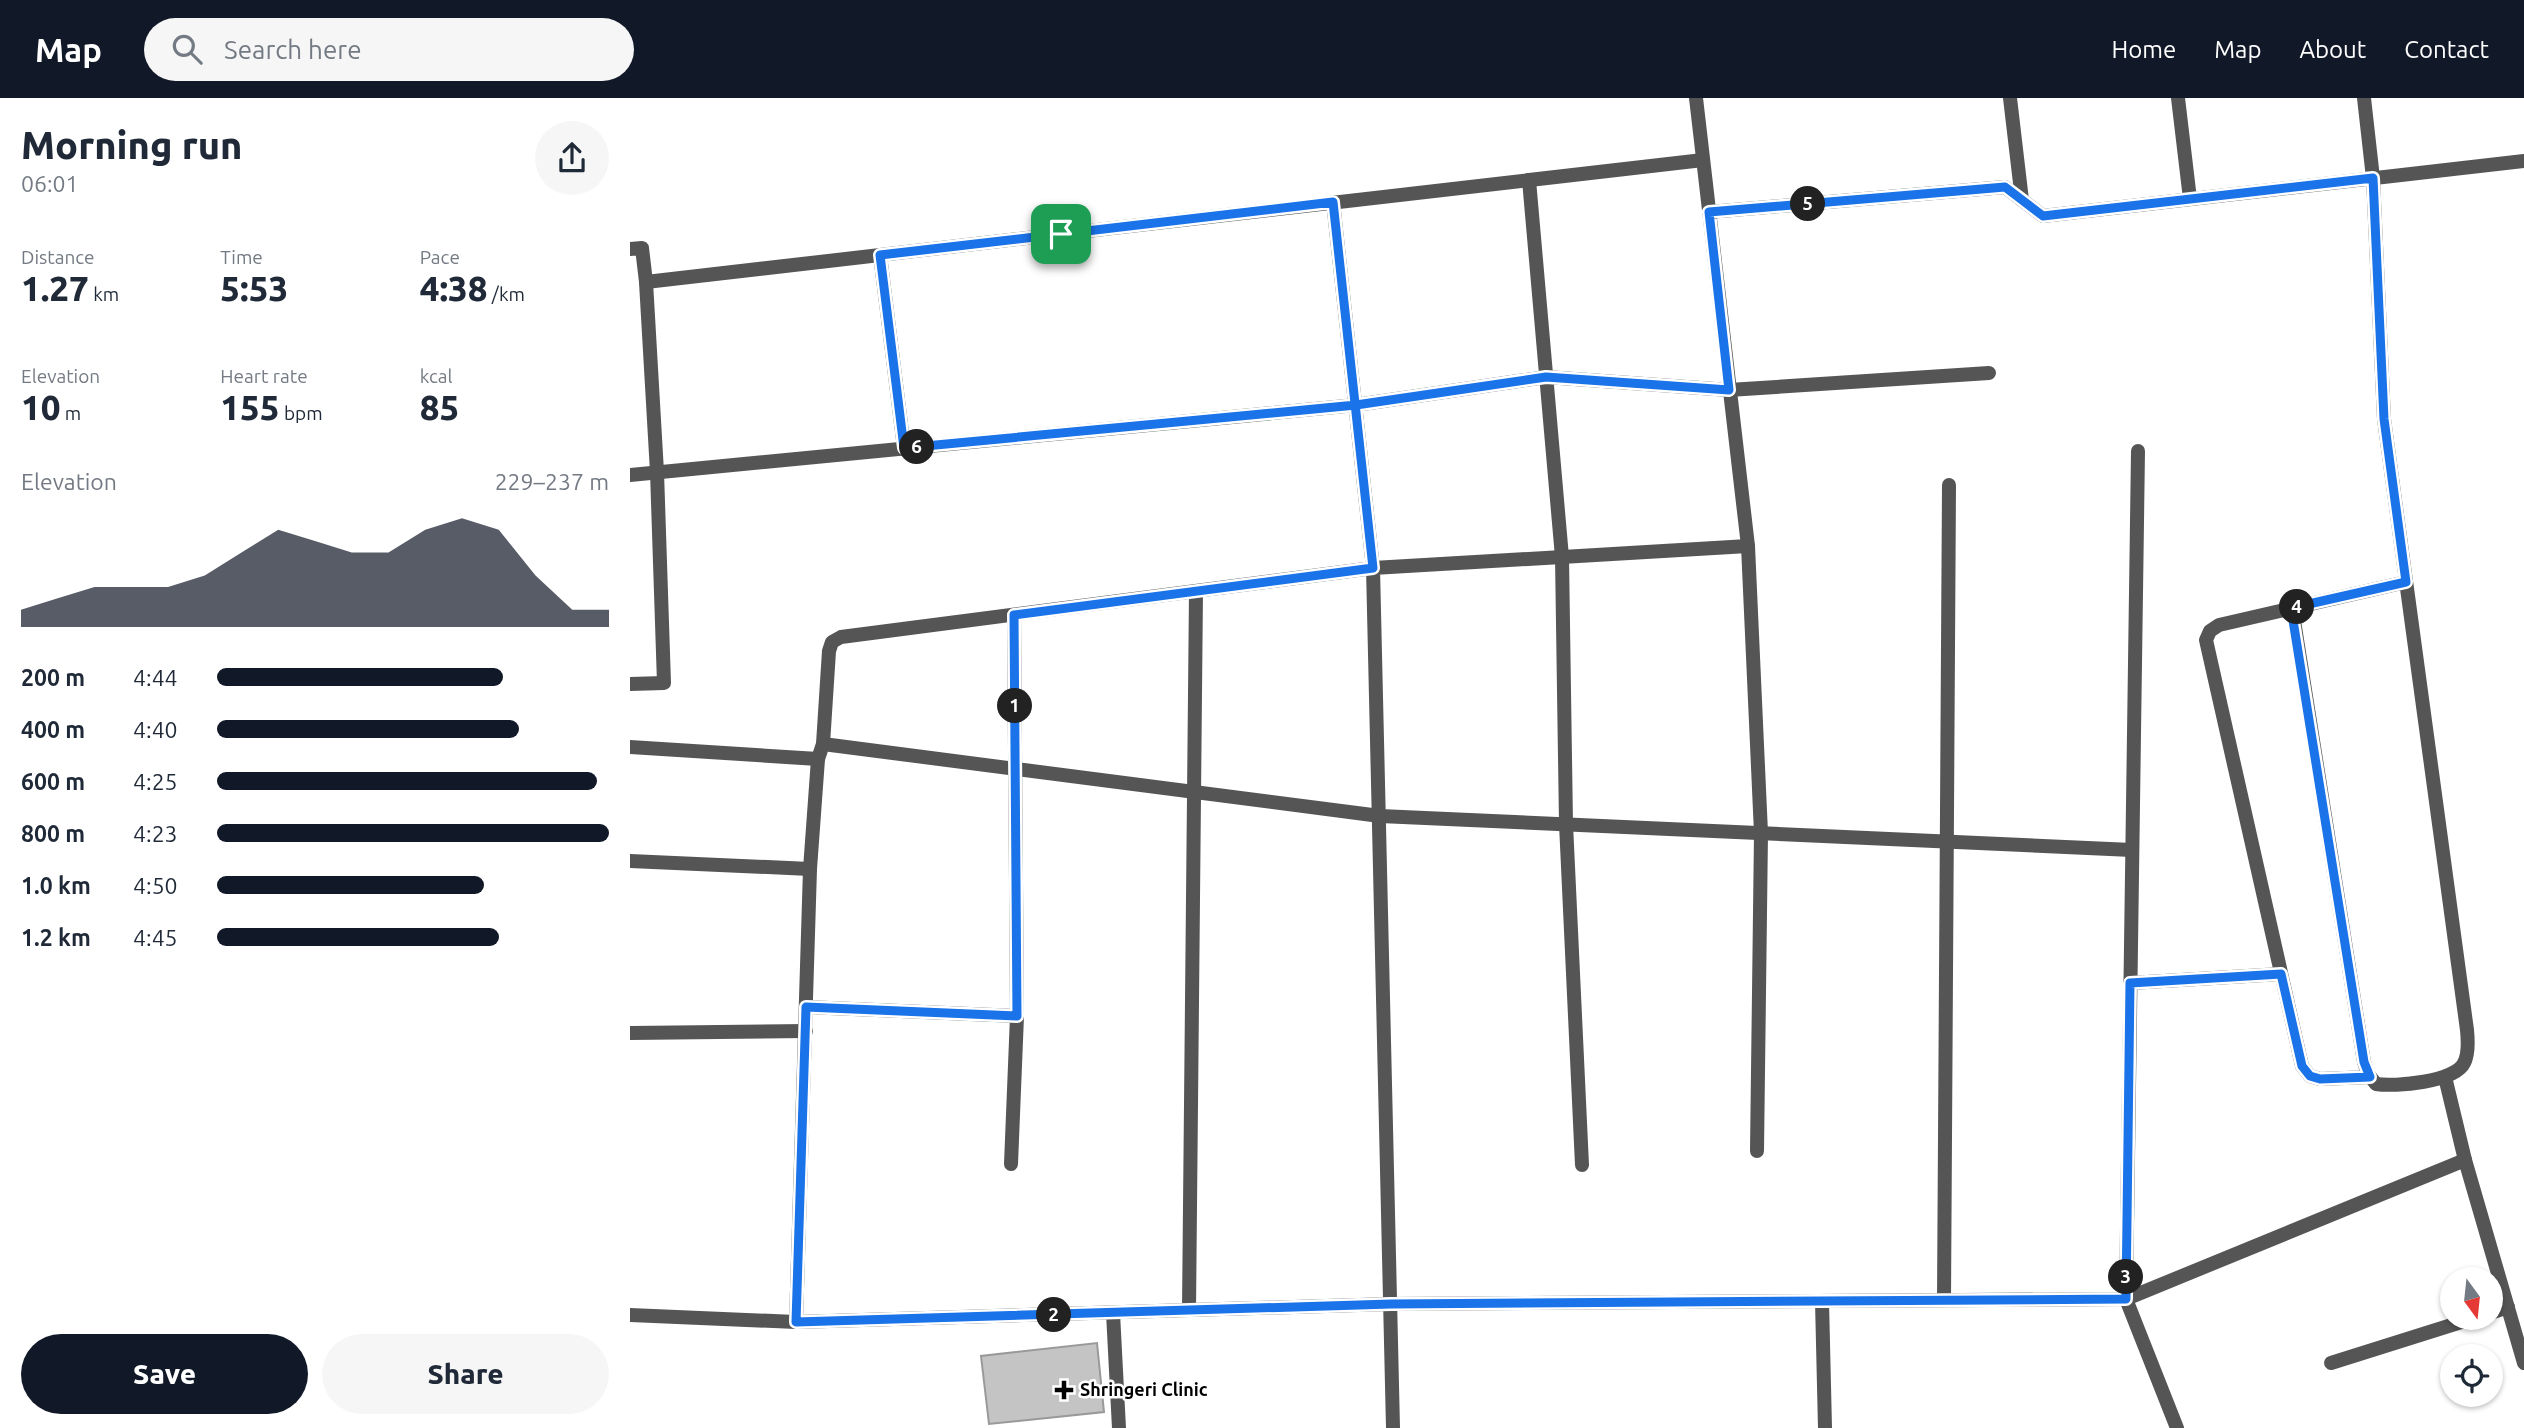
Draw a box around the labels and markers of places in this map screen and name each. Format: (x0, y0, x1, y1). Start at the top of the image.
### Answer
pin: 5 (1790, 186, 1826, 222)
pin (1031, 204, 1091, 264)
pin: 6 (900, 430, 934, 464)
pin: 4 (2280, 589, 2314, 624)
pin: 1 (998, 688, 1032, 724)
pin: 3 (2108, 1260, 2144, 1294)
pin: 2 (1036, 1298, 1072, 1332)
place label: Shringeri Clinic (1080, 1379, 1208, 1399)
marker: Shringeri Clinic (1054, 1380, 1074, 1400)

